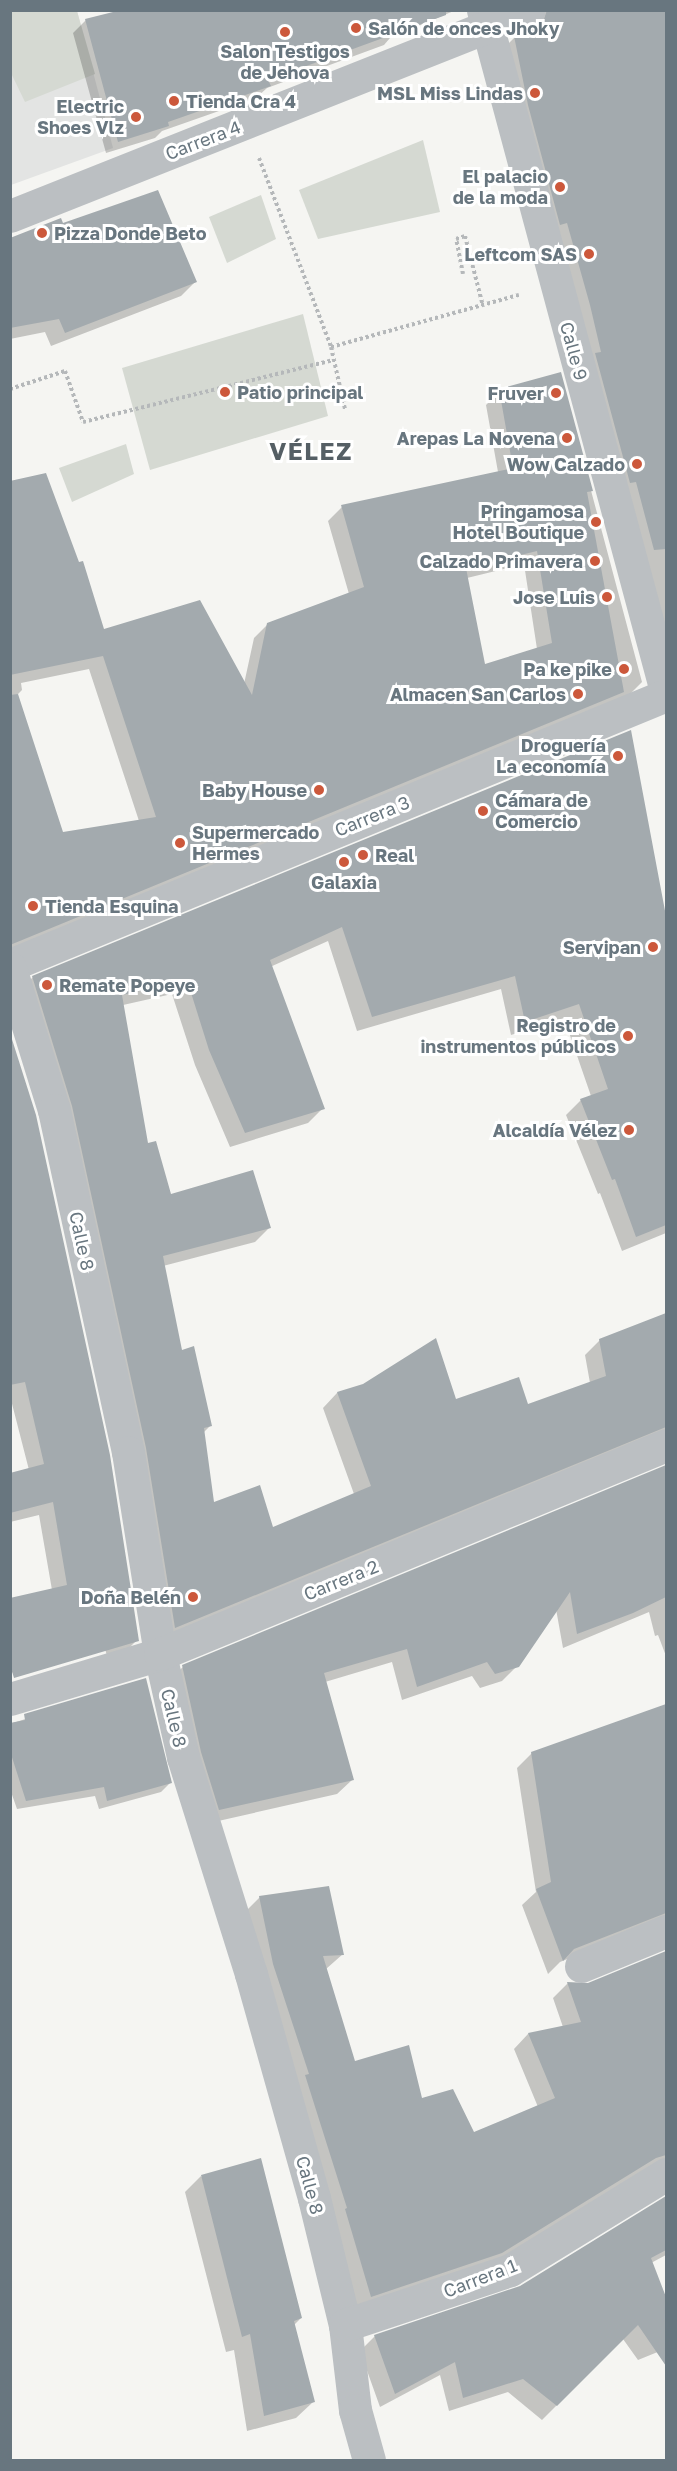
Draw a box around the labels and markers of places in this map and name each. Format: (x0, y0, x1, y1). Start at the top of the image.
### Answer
place label: Salón de onces Jhoky (368, 17, 559, 39)
marker: Salón de onces Jhoky (349, 21, 363, 35)
marker: Salon Testigos de Jehova (278, 25, 292, 39)
place label: Salon Testigos de Jehova (220, 41, 350, 84)
place label: MSL Miss Lindas (377, 82, 523, 104)
marker: MSL Miss Lindas (528, 86, 542, 100)
place label: Tienda Cra 4 (186, 90, 296, 112)
marker: Tienda Cra 4 (167, 94, 181, 108)
place label: Electric Shoes Vlz (37, 96, 124, 138)
marker: Electric Shoes Vlz (129, 110, 143, 124)
place label: El palacio de la moda (453, 166, 548, 208)
marker: El palacio de la moda (553, 180, 567, 194)
place label: Pizza Donde Beto (54, 222, 206, 244)
marker: Pizza Donde Beto (35, 226, 49, 240)
place label: Leftcom SAS (464, 243, 577, 265)
marker: Leftcom SAS (582, 247, 596, 261)
place label: Patio principal (237, 381, 363, 403)
place label: Fruver (487, 382, 544, 404)
marker: Patio principal (218, 385, 232, 399)
marker: Fruver (549, 386, 563, 400)
place label: Arepas La Novena (397, 427, 555, 449)
marker: Arepas La Novena (560, 431, 574, 445)
place label: Wow Calzado (507, 453, 625, 475)
marker: Wow Calzado (630, 457, 644, 471)
place label: Pringamosa Hotel Boutique (453, 501, 584, 544)
marker: Pringamosa Hotel Boutique (589, 515, 603, 529)
place label: Calzado Primavera (419, 550, 583, 572)
marker: Calzado Primavera (588, 554, 602, 568)
place label: Jose Luis (513, 586, 595, 608)
marker: Jose Luis (600, 590, 614, 604)
place label: Pa ke pike (523, 658, 612, 680)
marker: Pa ke pike (617, 662, 631, 676)
place label: Almacen San Carlos (390, 683, 566, 705)
marker: Almacen San Carlos (571, 687, 585, 701)
place label: Droguería La economía (496, 735, 606, 777)
marker: Droguería La economía (611, 749, 625, 763)
place label: Baby House (202, 779, 307, 801)
marker: Baby House (312, 783, 326, 797)
place label: Cámara de Comercio (495, 790, 588, 832)
marker: Cámara de Comercio (476, 804, 490, 818)
place label: Supermercado Hermes (192, 822, 319, 864)
marker: Supermercado Hermes (173, 836, 187, 850)
place label: Real (375, 844, 414, 866)
marker: Real (356, 848, 370, 862)
marker: Galaxia (337, 855, 351, 869)
place label: Galaxia (311, 871, 377, 893)
place label: Tienda Esquina (45, 895, 179, 917)
marker: Tienda Esquina (26, 899, 40, 913)
place label: Servipan (563, 936, 641, 958)
marker: Servipan (646, 940, 660, 954)
place label: Remate Popeye (59, 974, 195, 996)
marker: Remate Popeye (40, 978, 54, 992)
place label: Registro de instrumentos públicos (420, 1015, 616, 1058)
marker: Registro de instrumentos públicos (621, 1029, 635, 1043)
place label: Alcaldía Vélez (493, 1119, 617, 1141)
marker: Alcaldía Vélez (622, 1123, 636, 1137)
place label: Doña Belén (81, 1586, 181, 1608)
marker: Doña Belén (186, 1590, 200, 1604)

